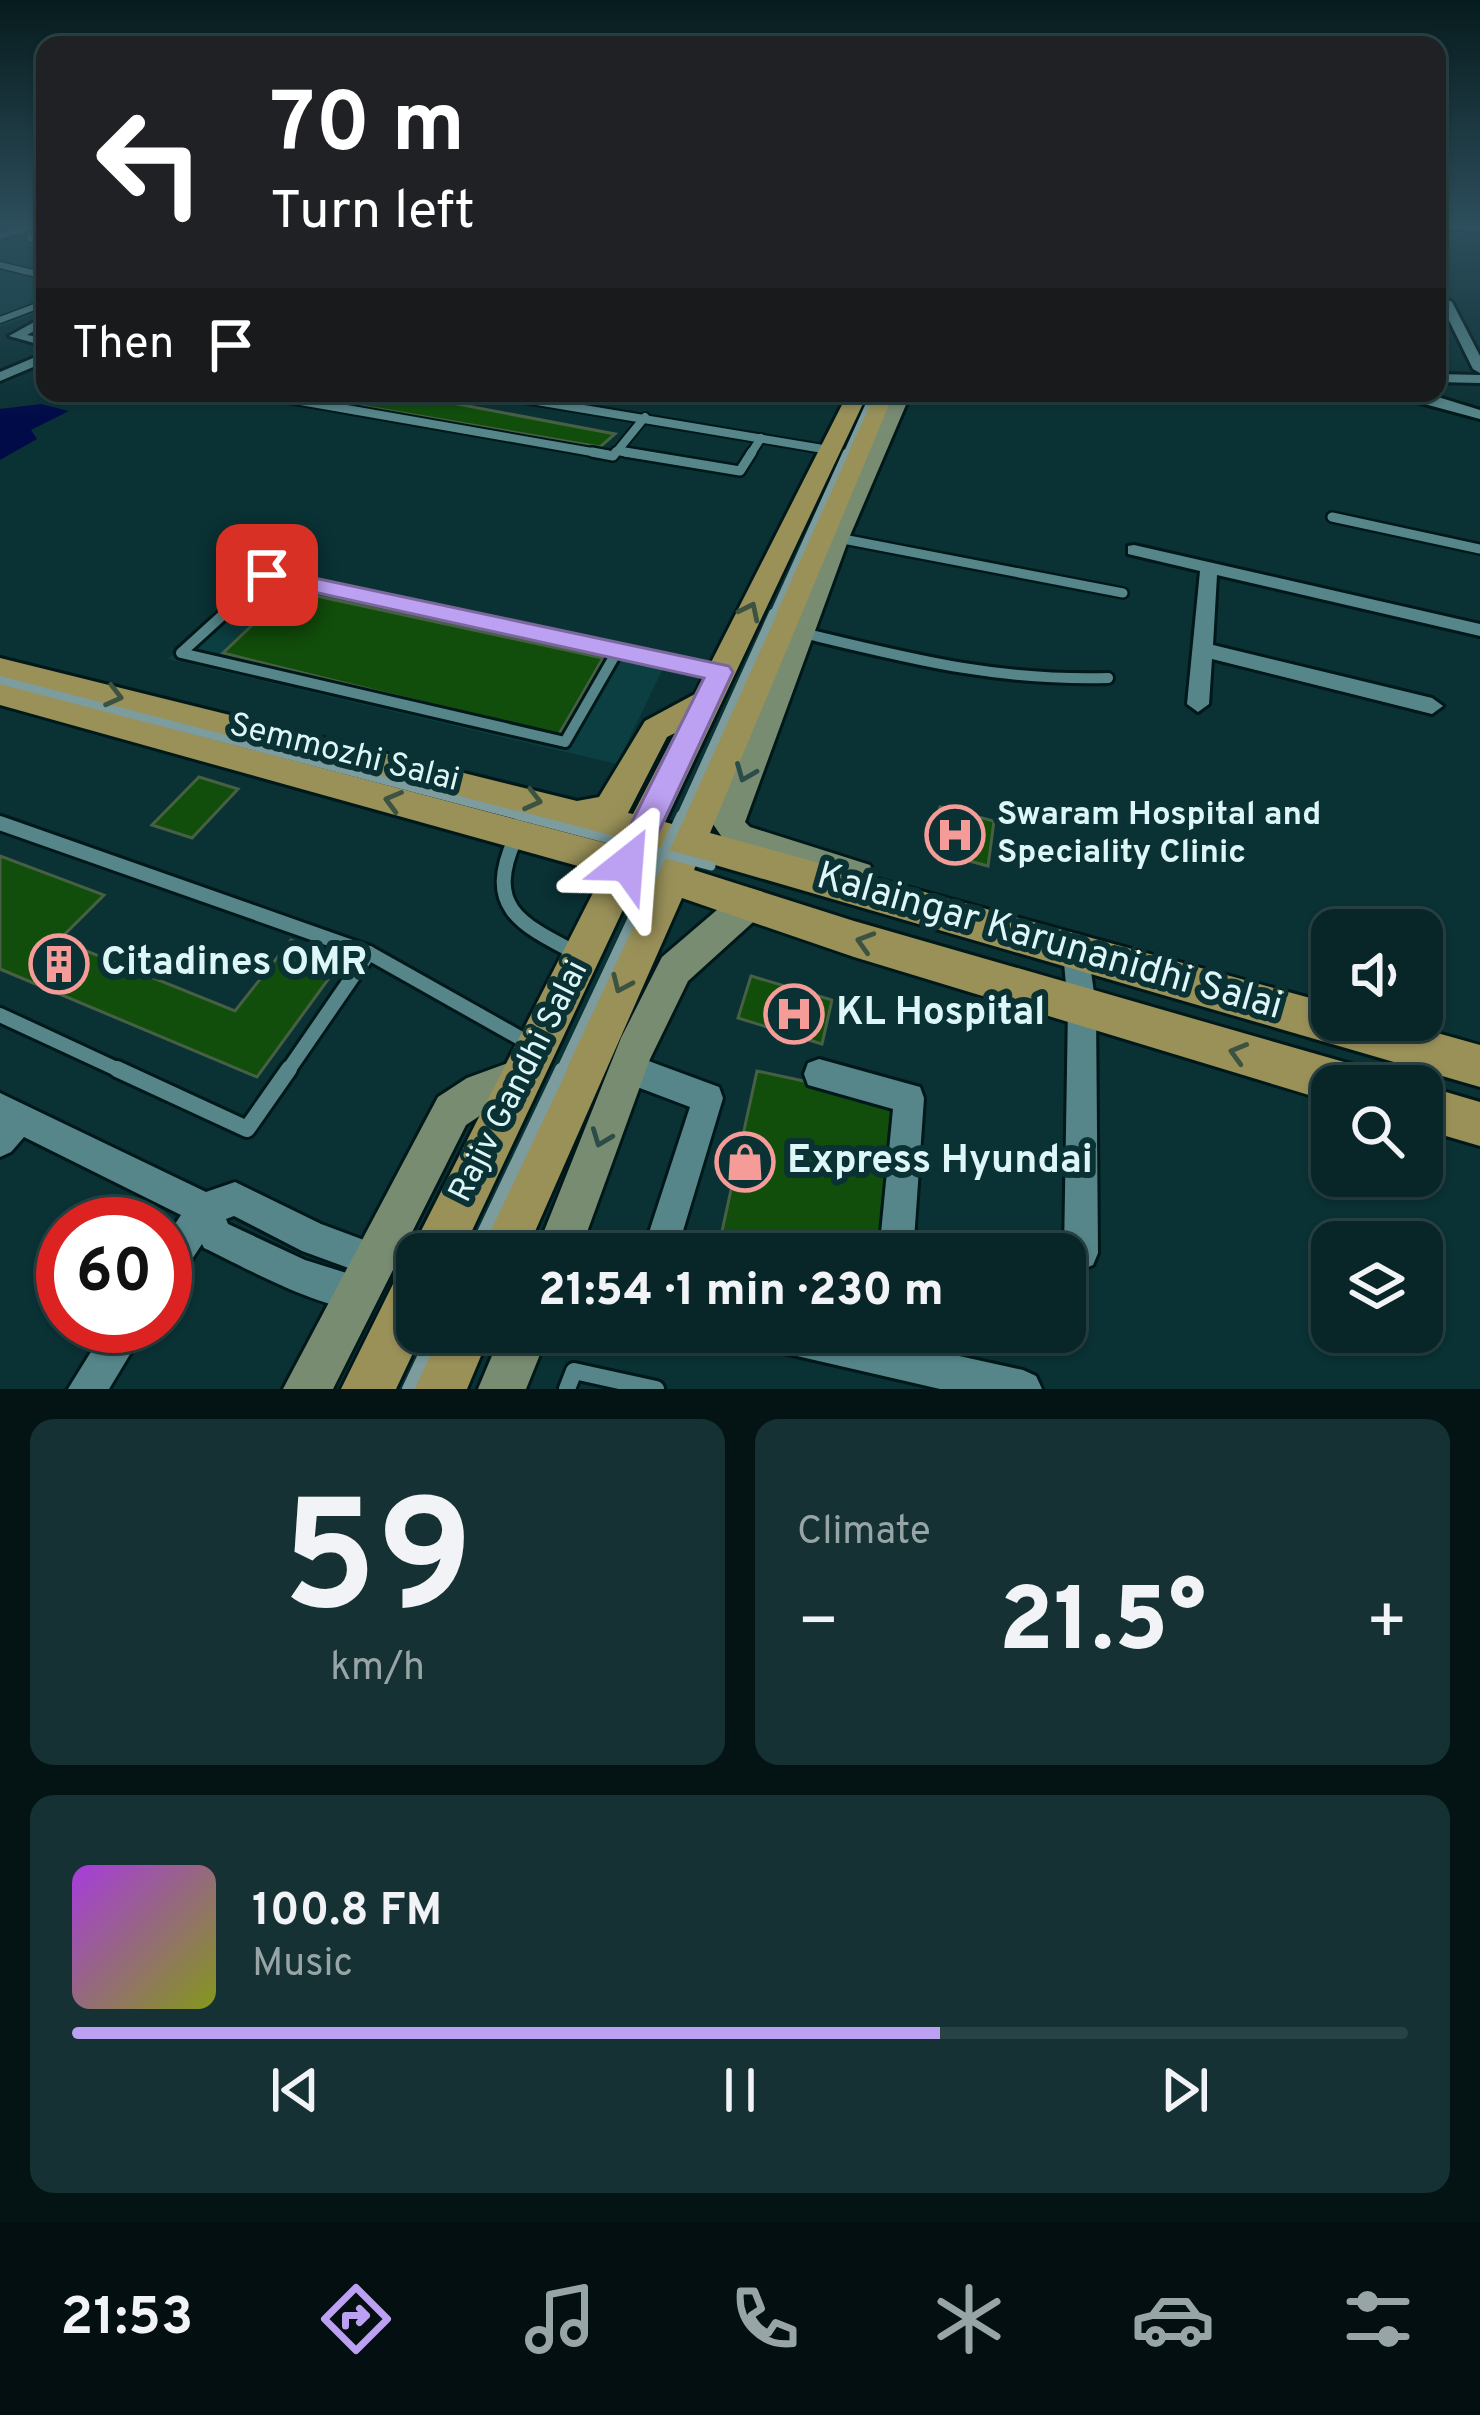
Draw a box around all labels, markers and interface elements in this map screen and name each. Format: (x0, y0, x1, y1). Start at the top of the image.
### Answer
text: 70 m (270, 75, 465, 181)
icon: left (72, 84, 228, 240)
text: Turn left (270, 179, 475, 248)
icon: arrive (198, 312, 264, 378)
text: Then (72, 317, 174, 374)
pin (216, 524, 318, 626)
icon: arrive (234, 542, 300, 608)
one-way arrow (735, 601, 758, 623)
one-way arrow (103, 682, 123, 707)
street label: Semmozhi Salai (225, 705, 463, 803)
one-way arrow (735, 761, 759, 782)
one-way arrow (522, 786, 542, 811)
one-way arrow (383, 790, 404, 815)
place label: Swaram Hospital and Speciality Clinic (997, 795, 1321, 875)
position arrow (564, 801, 690, 927)
hospital icon: Swaram Hospital and Speciality Clinic (924, 804, 986, 866)
street label: Kalaingar Karunanidhi Salai (811, 853, 1287, 1033)
map controls (1311, 909, 1443, 1353)
button: sound (1311, 909, 1443, 1041)
one-way arrow (855, 931, 876, 956)
building icon: Citadines OMR (28, 933, 90, 995)
place label: Citadines OMR (101, 940, 367, 989)
street label: Rajiv Gandhi Salai (441, 954, 599, 1210)
one-way arrow (612, 972, 636, 993)
hospital icon: KL Hospital (763, 983, 825, 1045)
place label: KL Hospital (836, 990, 1045, 1039)
one-way arrow (1229, 1042, 1250, 1067)
button: search (1311, 1065, 1443, 1197)
one-way arrow (591, 1126, 615, 1147)
shop icon: Express Hyundai (714, 1131, 776, 1193)
place label: Express Hyundai (787, 1138, 1093, 1187)
speed limit sign: 60 (36, 1197, 192, 1353)
button: layers (1311, 1221, 1443, 1353)
text: 21:54 · 1 min · 230 m (538, 1264, 944, 1321)
text: 59 (282, 1468, 473, 1666)
text: Climate (797, 1509, 931, 1558)
text: 21.5° (999, 1569, 1206, 1682)
text: − (797, 1584, 840, 1667)
text: + (1365, 1584, 1408, 1667)
text: km/h (330, 1645, 425, 1694)
text: 100.8 FM (252, 1884, 442, 1941)
text: Music (252, 1941, 353, 1990)
icon: previous (262, 2057, 328, 2123)
icon: pause (707, 2057, 773, 2123)
icon: next (1152, 2057, 1218, 2123)
icon: directions (314, 2277, 398, 2361)
icon: music (518, 2277, 602, 2361)
icon: phone (723, 2277, 807, 2361)
icon: climate (927, 2277, 1011, 2361)
icon: car (1131, 2277, 1215, 2361)
icon: filters (1336, 2277, 1420, 2361)
text: 21:53 (60, 2285, 193, 2354)

